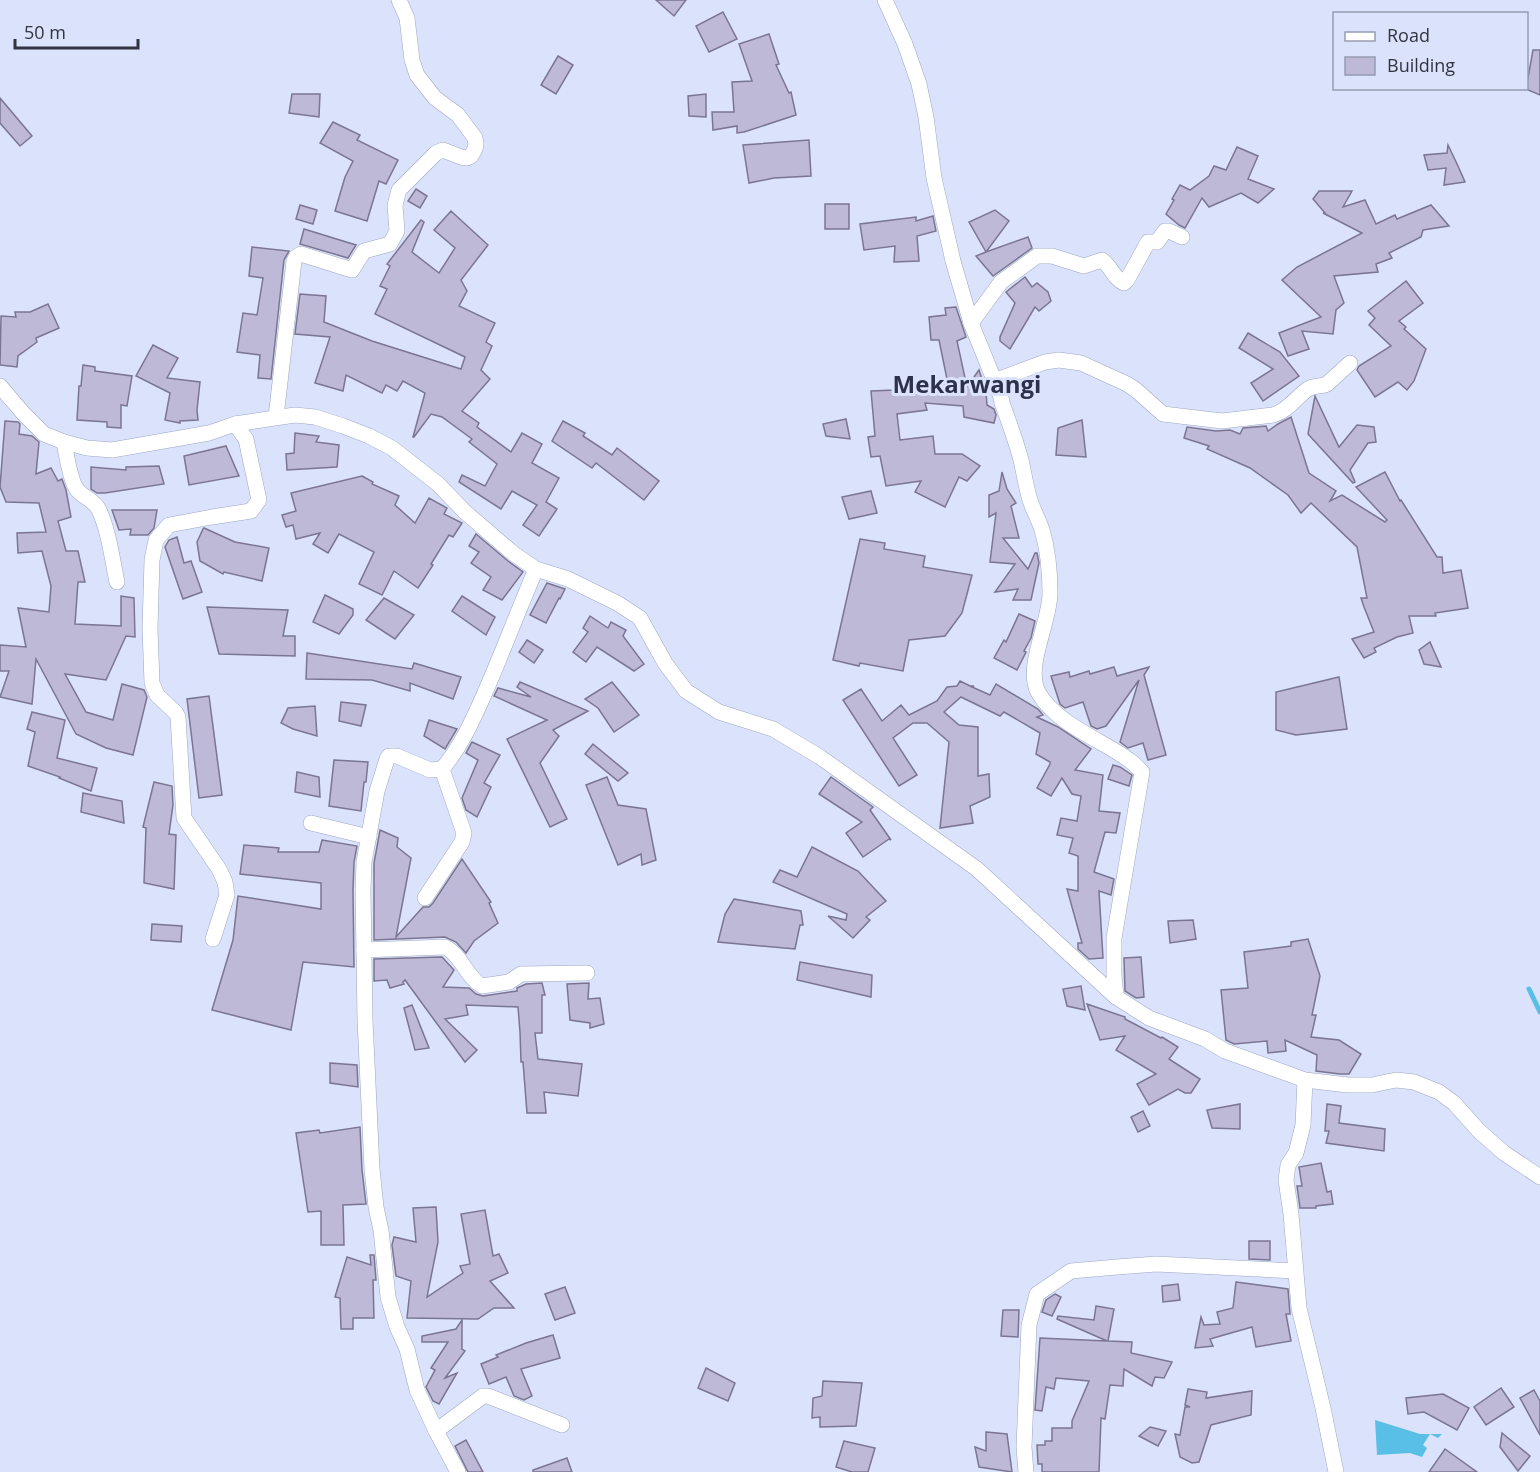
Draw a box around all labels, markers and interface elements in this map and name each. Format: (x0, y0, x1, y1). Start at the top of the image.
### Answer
scale bar (15, 12, 138, 50)
legend (1333, 12, 1528, 90)
text: 50 m (24, 20, 66, 44)
text: Road (1387, 23, 1430, 47)
text: Building (1387, 53, 1455, 77)
district label: Mekarwangi (893, 367, 1041, 400)

